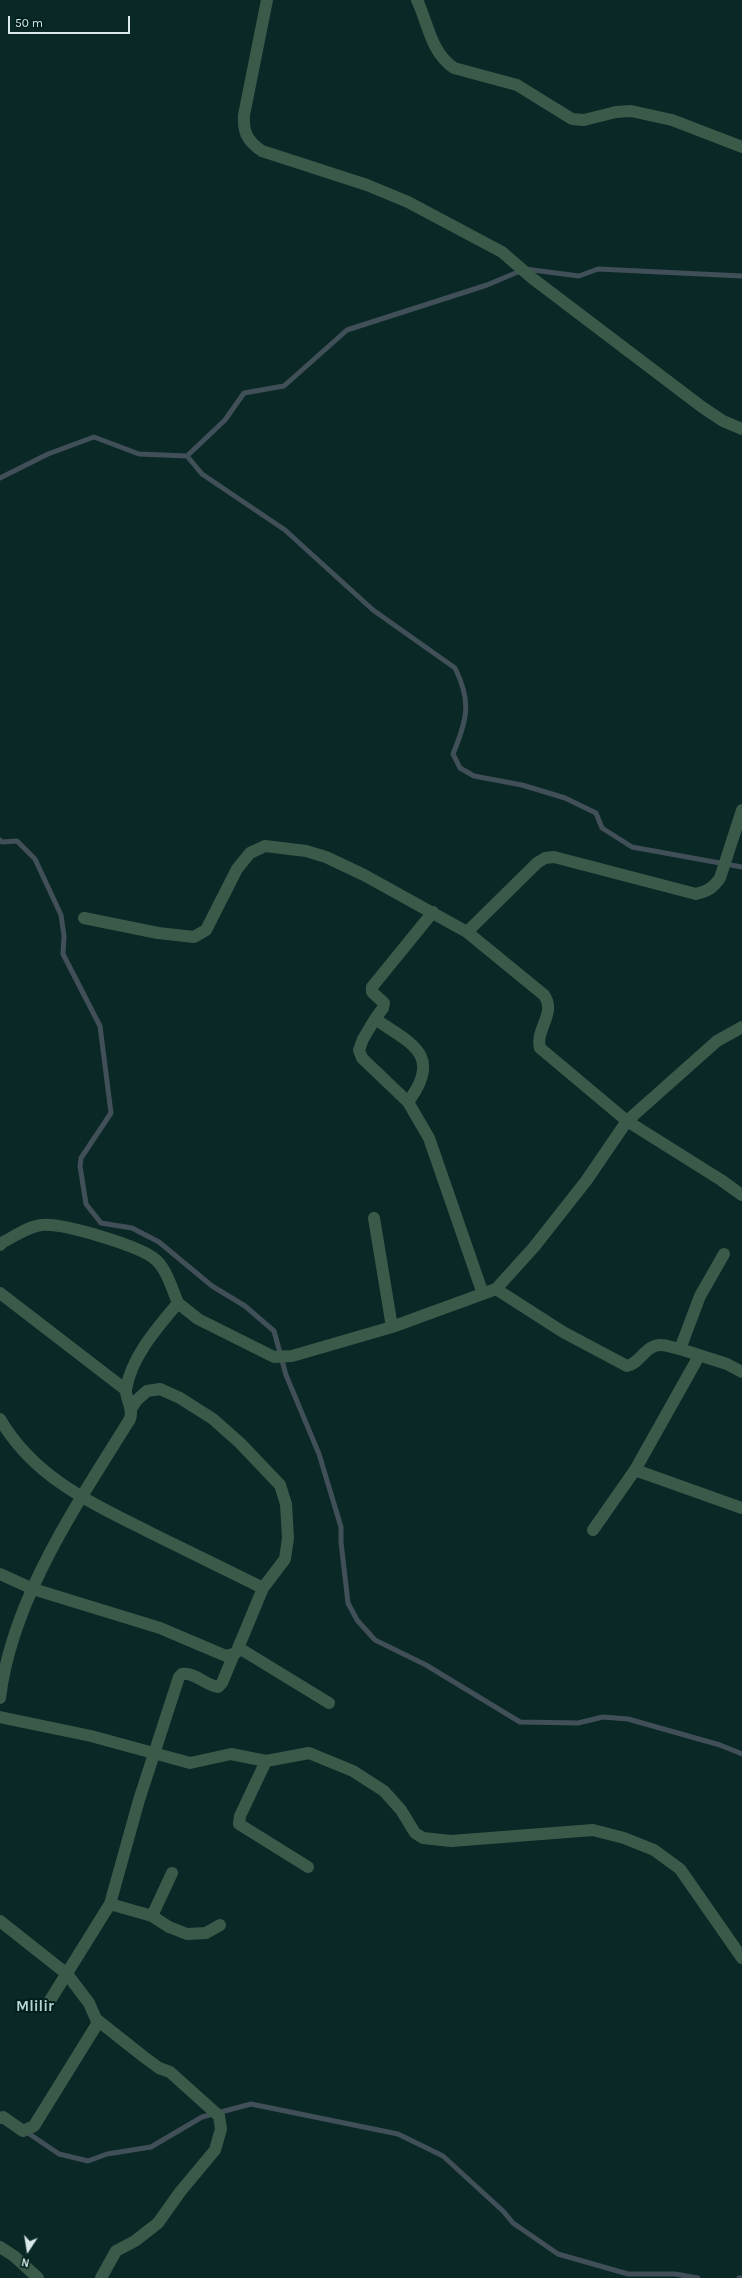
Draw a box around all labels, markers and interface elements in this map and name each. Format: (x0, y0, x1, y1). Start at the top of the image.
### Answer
scale bar (10, 8, 132, 34)
text: 50 m (15, 16, 43, 30)
district label: Mlilir (16, 1998, 54, 2016)
north arrow (8, 2230, 48, 2270)
text: N (20, 2255, 31, 2269)

